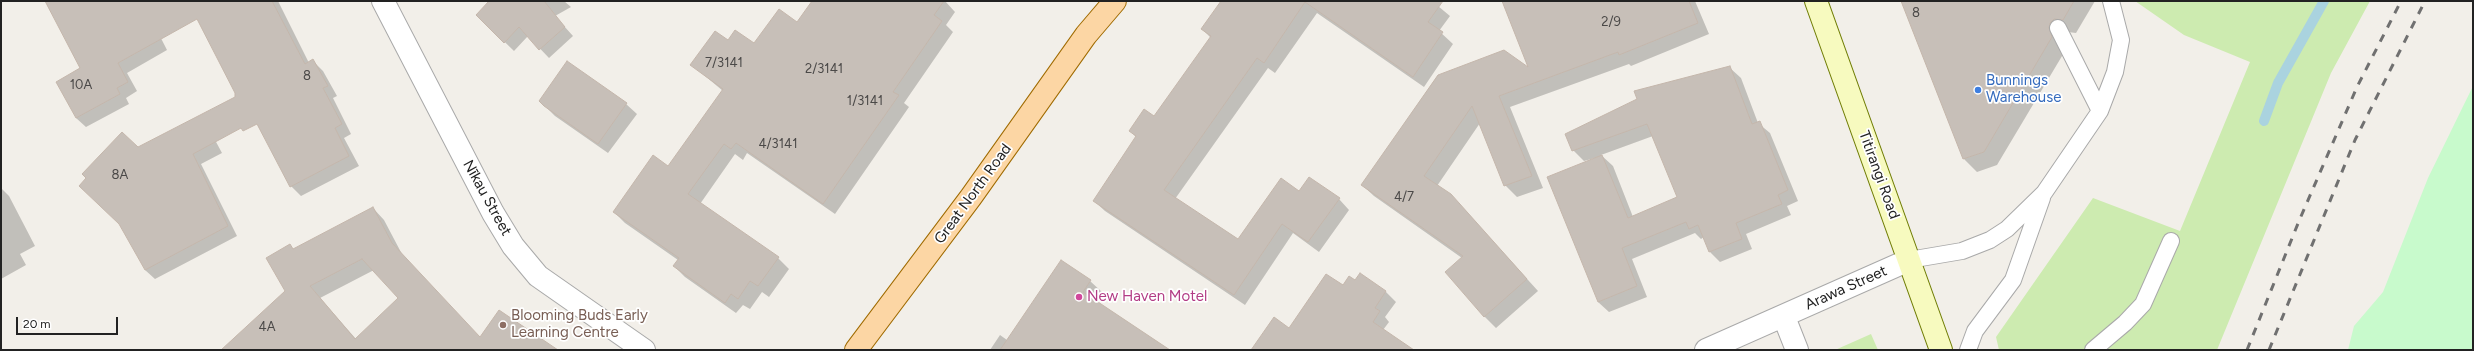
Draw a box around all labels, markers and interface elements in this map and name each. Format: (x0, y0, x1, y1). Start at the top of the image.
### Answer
house number: 8 (1912, 5, 1920, 21)
house number: 2/9 (1601, 14, 1621, 30)
house number: 7/3141 (705, 55, 743, 71)
house number: 2/3141 (805, 61, 843, 77)
house number: 8 (303, 68, 311, 84)
place label: Bunnings Warehouse (1986, 72, 2061, 107)
house number: 10A (70, 77, 92, 93)
marker: Bunnings Warehouse (1973, 85, 1983, 95)
house number: 1/3141 (847, 93, 883, 109)
street label: Titirangi Road (1855, 128, 1903, 222)
house number: 4/3141 (758, 136, 798, 152)
street label: Great North Road (931, 140, 1015, 248)
street label: Nīkau Street (459, 157, 515, 239)
house number: 8A (112, 167, 128, 183)
house number: 4/7 (1394, 189, 1414, 205)
street label: Arawa Street (1802, 262, 1890, 314)
place label: New Haven Motel (1087, 288, 1207, 306)
marker: New Haven Motel (1074, 292, 1084, 302)
place label: Blooming Buds Early Learning Centre (511, 307, 648, 342)
scale bar (18, 309, 120, 335)
text: 20 m (23, 317, 51, 331)
house number: 4A (259, 319, 275, 335)
marker: Blooming Buds Early Learning Centre (498, 320, 508, 330)

